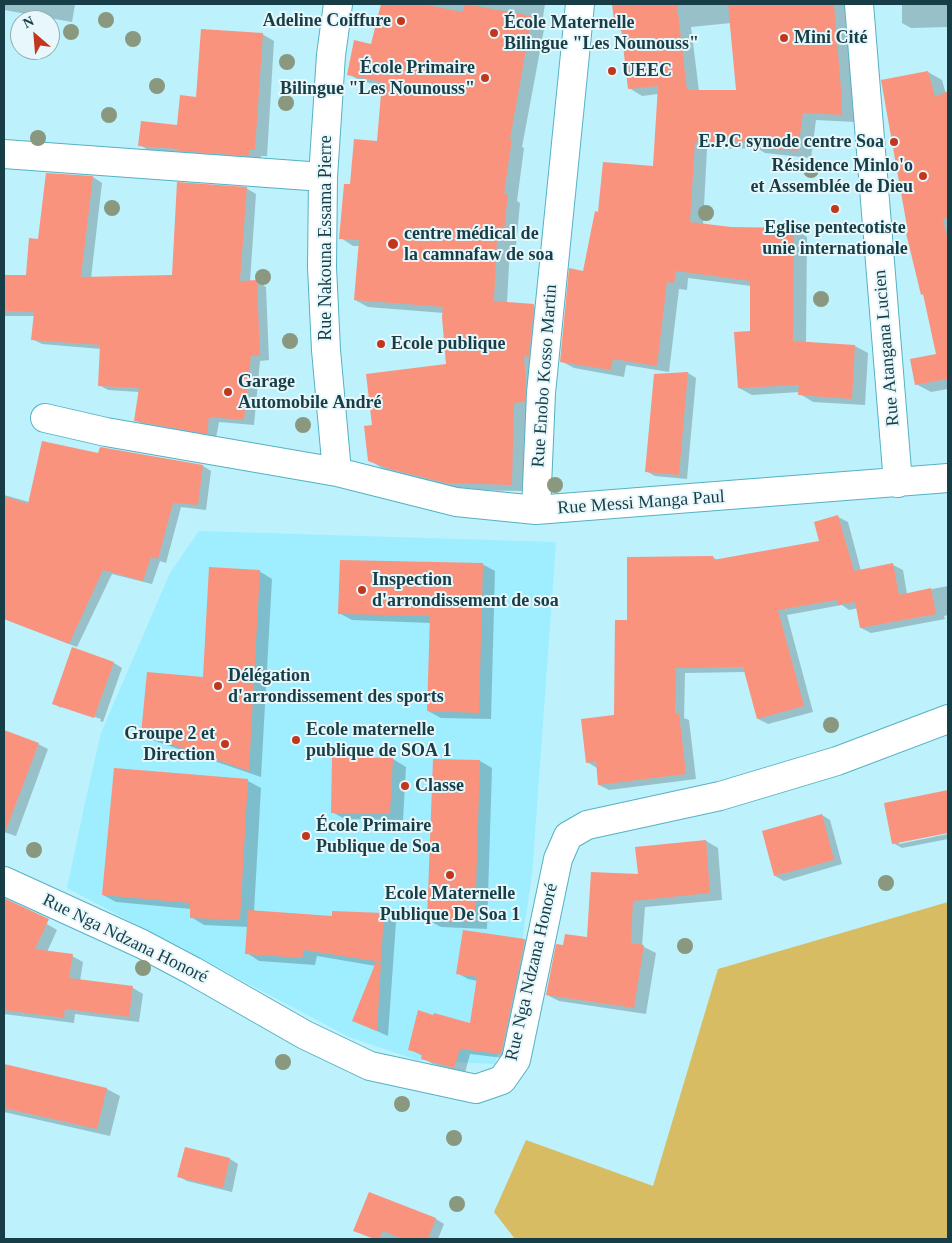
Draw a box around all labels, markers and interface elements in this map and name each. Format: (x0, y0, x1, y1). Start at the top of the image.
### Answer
north arrow (10, 10, 60, 60)
place label: Adeline Coiffure (263, 10, 391, 32)
place label: École Maternelle Bilingue "Les Nounouss" (504, 12, 699, 54)
text: N (21, 13, 36, 31)
marker: Adeline Coiffure (395, 15, 407, 27)
marker: École Maternelle Bilingue "Les Nounouss" (488, 27, 500, 39)
place label: Mini Cité (794, 27, 867, 49)
marker: Mini Cité (778, 32, 790, 44)
place label: École Primaire Bilingue "Les Nounouss" (280, 57, 475, 100)
place label: UEEC (622, 60, 672, 82)
marker: UEEC (606, 65, 618, 77)
marker: École Primaire Bilingue "Les Nounouss" (479, 72, 491, 84)
place label: E.P.C synode centre Soa (698, 131, 884, 153)
street label: Rue Nakouna Essama Pierre (315, 135, 337, 341)
marker: E.P.C synode centre Soa (888, 136, 900, 148)
place label: Résidence Minlo'o et Assemblée de Dieu (751, 155, 913, 198)
marker: Résidence Minlo'o et Assemblée de Dieu (917, 170, 929, 182)
marker: Eglise pentecotiste unie internationale (829, 203, 841, 215)
place label: Eglise pentecotiste unie internationale (762, 217, 908, 260)
place label: centre médical de la camnafaw de soa (404, 223, 553, 266)
marker: centre médical de la camnafaw de soa (386, 237, 400, 251)
street label: Rue Atangana Lucien (869, 269, 905, 427)
street label: Rue Enobo Kosso Martin (528, 284, 562, 468)
place label: Ecole publique (391, 333, 506, 355)
marker: Ecole publique (375, 338, 387, 350)
place label: Garage Automobile André (238, 371, 381, 414)
marker: Garage Automobile André (222, 386, 234, 398)
street label: Rue Messi Manga Paul (557, 486, 725, 520)
place label: Inspection d'arrondissement de soa (372, 569, 559, 612)
marker: Inspection d'arrondissement de soa (356, 584, 368, 596)
place label: Délégation d'arrondissement des sports (228, 665, 444, 708)
marker: Délégation d'arrondissement des sports (212, 680, 224, 692)
place label: Ecole maternelle publique de SOA 1 (306, 719, 452, 762)
place label: Groupe 2 et Direction (124, 723, 215, 766)
marker: Ecole maternelle publique de SOA 1 (290, 734, 302, 746)
marker: Groupe 2 et Direction (219, 738, 231, 750)
place label: Classe (415, 775, 464, 797)
marker: Classe (399, 780, 411, 792)
place label: École Primaire Publique de Soa (316, 815, 440, 858)
marker: École Primaire Publique de Soa (300, 830, 312, 842)
marker: Ecole Maternelle Publique De Soa 1 (444, 869, 456, 881)
street label: Rue Nga Ndzana Honoré (501, 881, 563, 1063)
place label: Ecole Maternelle Publique De Soa 1 (380, 883, 520, 926)
street label: Rue Nga Ndzana Honoré (39, 890, 211, 988)

